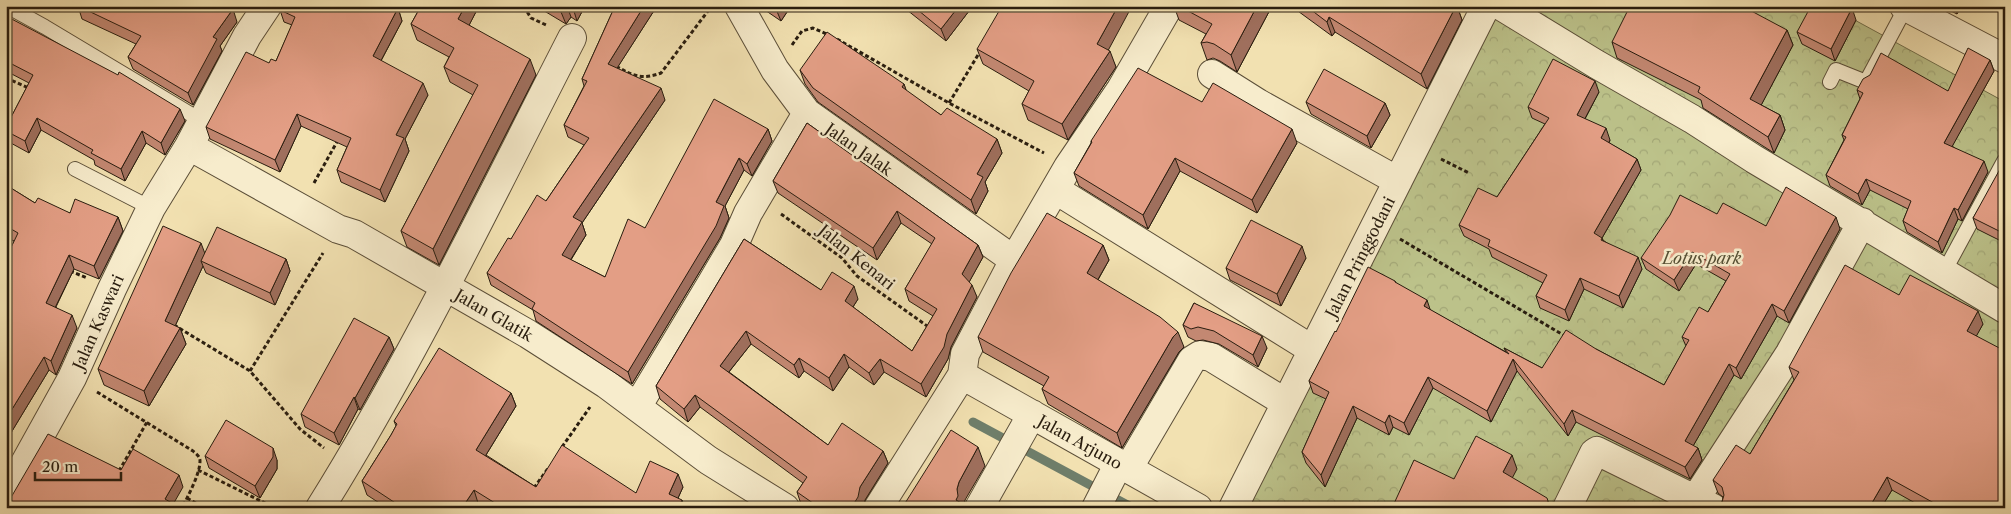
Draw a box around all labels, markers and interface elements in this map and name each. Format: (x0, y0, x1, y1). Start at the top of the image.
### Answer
street label: Jalan Jalak (819, 117, 897, 180)
street label: Jalan Pringgodani (1319, 193, 1399, 324)
street label: Jalan Kenari (812, 218, 899, 294)
park label: Lotus park (1661, 248, 1742, 268)
street label: Jalan Kaswari (67, 271, 128, 375)
street label: Jalan Glatik (449, 283, 537, 346)
street label: Jalan Arjuno (1032, 409, 1126, 474)
scale bar (35, 449, 121, 481)
text: 20 m (42, 457, 78, 476)

